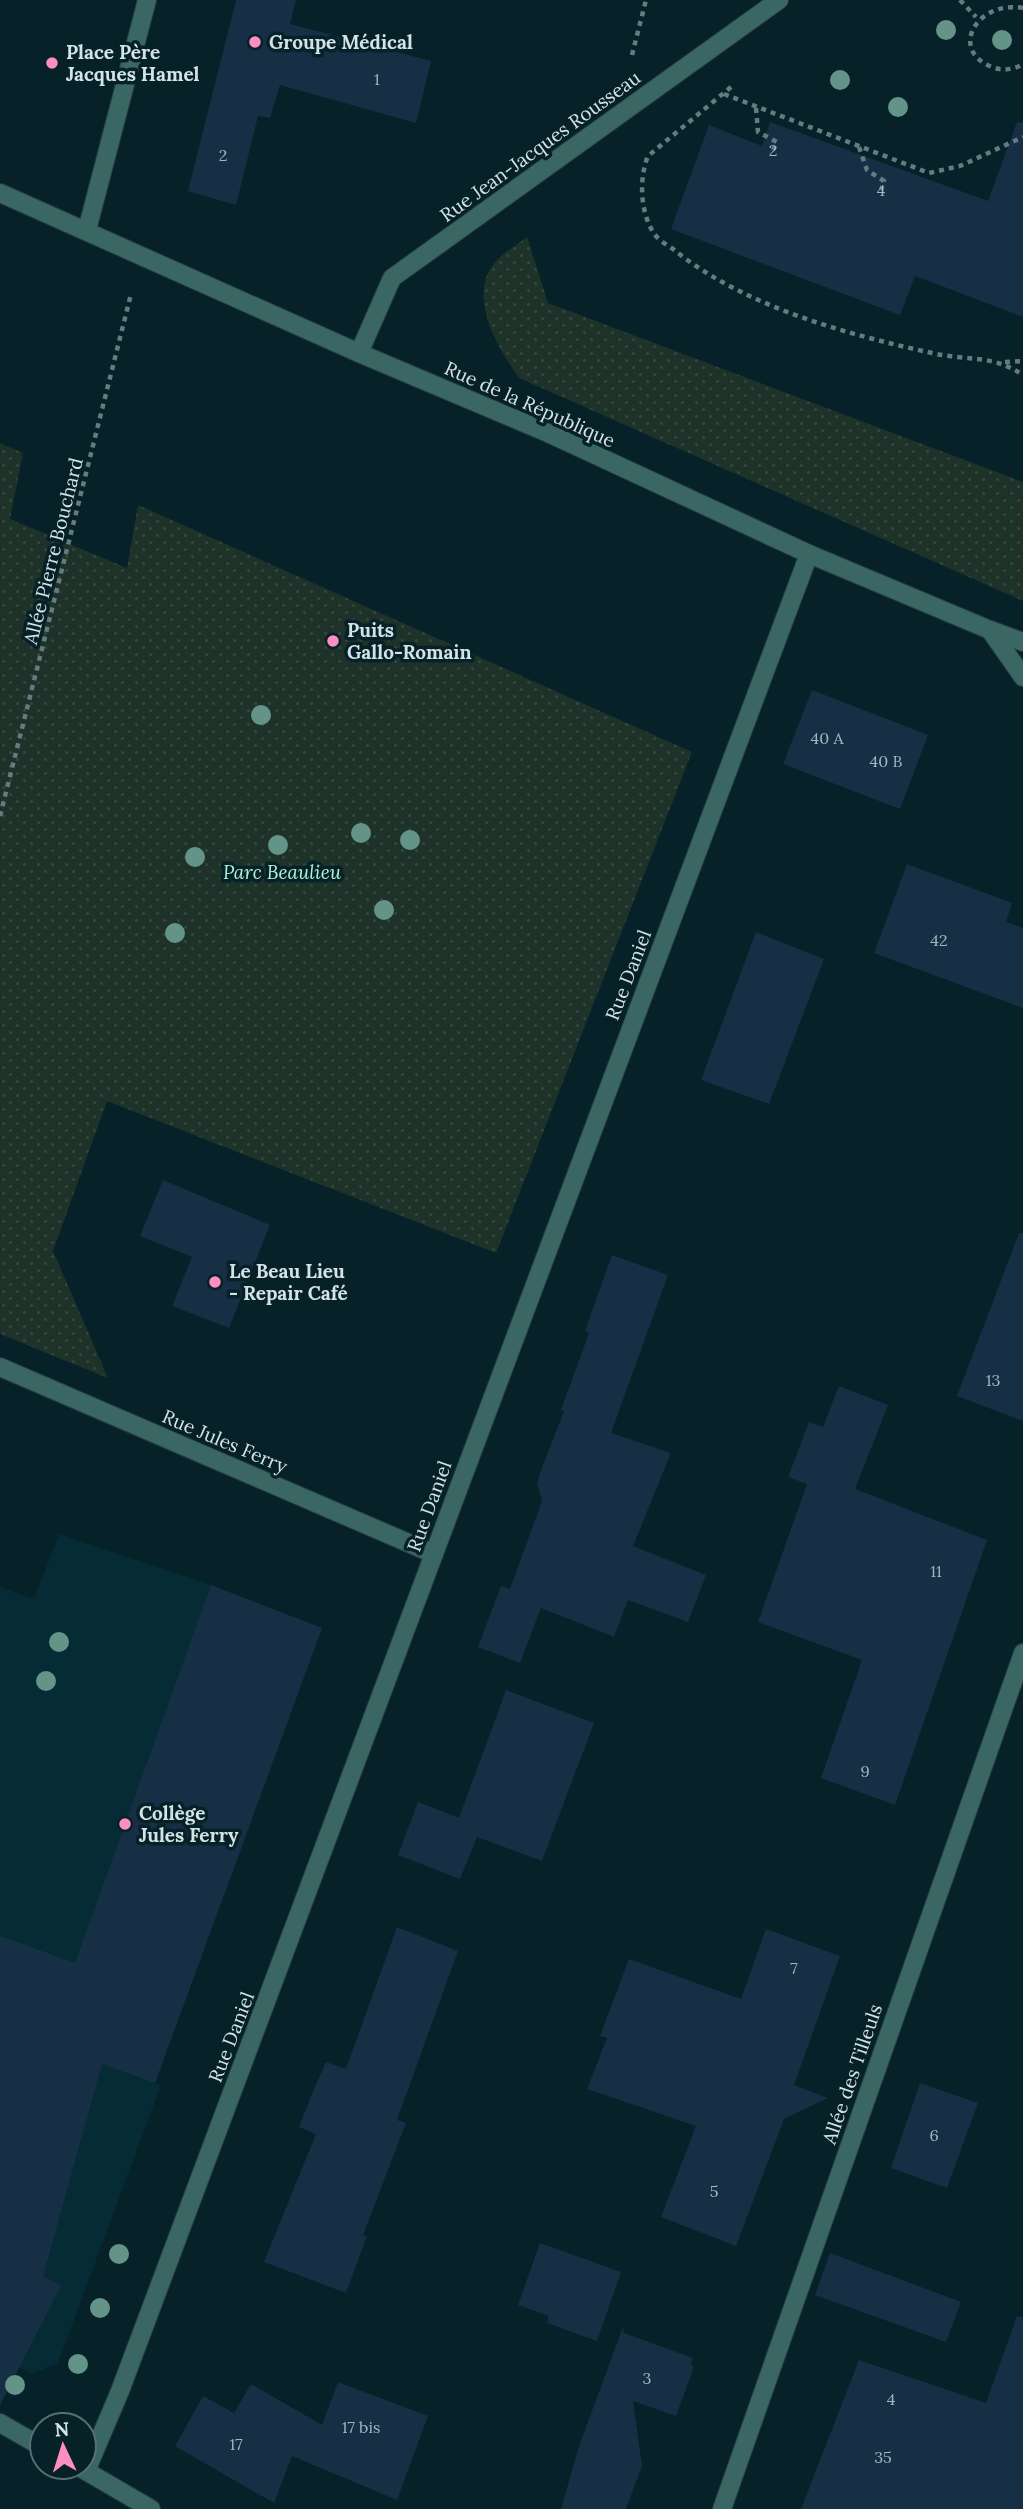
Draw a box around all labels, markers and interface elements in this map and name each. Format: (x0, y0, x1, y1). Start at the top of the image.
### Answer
place label: Groupe Médical (269, 30, 413, 54)
marker: Groupe Médical (247, 34, 263, 50)
place label: Place Père Jacques Hamel (66, 40, 200, 86)
marker: Place Père Jacques Hamel (44, 55, 60, 71)
street label: Rue Jean-Jacques Rousseau (435, 65, 645, 227)
house number: 1 (374, 69, 380, 89)
house number: 2 (769, 140, 777, 160)
house number: 2 (219, 145, 227, 165)
house number: 4 (877, 180, 886, 200)
street label: Rue de la République (441, 356, 619, 452)
street label: Allée Pierre Bouchard (18, 455, 88, 648)
place label: Puits Gallo-Romain (347, 618, 472, 664)
marker: Puits Gallo-Romain (325, 633, 341, 649)
house number: 40 A (811, 728, 844, 748)
house number: 40 B (870, 751, 902, 771)
park label: Parc Beaulieu (223, 860, 342, 884)
street label: Rue Daniel (600, 926, 656, 1024)
house number: 42 (930, 930, 948, 950)
place label: Le Beau Lieu - Repair Café (229, 1259, 348, 1305)
marker: Le Beau Lieu - Repair Café (207, 1274, 223, 1290)
house number: 13 (986, 1370, 1000, 1390)
street label: Rue Jules Ferry (159, 1404, 291, 1478)
street label: Rue Daniel (402, 1457, 456, 1555)
house number: 11 (930, 1561, 942, 1581)
house number: 9 (860, 1761, 870, 1781)
place label: Collège Jules Ferry (139, 1801, 239, 1847)
marker: Collège Jules Ferry (117, 1816, 133, 1832)
house number: 7 (790, 1958, 798, 1978)
street label: Rue Daniel (203, 1988, 259, 2086)
street label: Allée des Tilleuls (816, 2001, 887, 2148)
house number: 6 (929, 2125, 939, 2145)
house number: 5 (710, 2181, 718, 2201)
house number: 3 (643, 2368, 652, 2388)
house number: 4 (887, 2389, 896, 2409)
north arrow (28, 2411, 98, 2481)
text: N (54, 2417, 70, 2442)
house number: 17 bis (342, 2417, 380, 2437)
house number: 17 (229, 2434, 243, 2454)
house number: 35 (874, 2447, 892, 2467)

